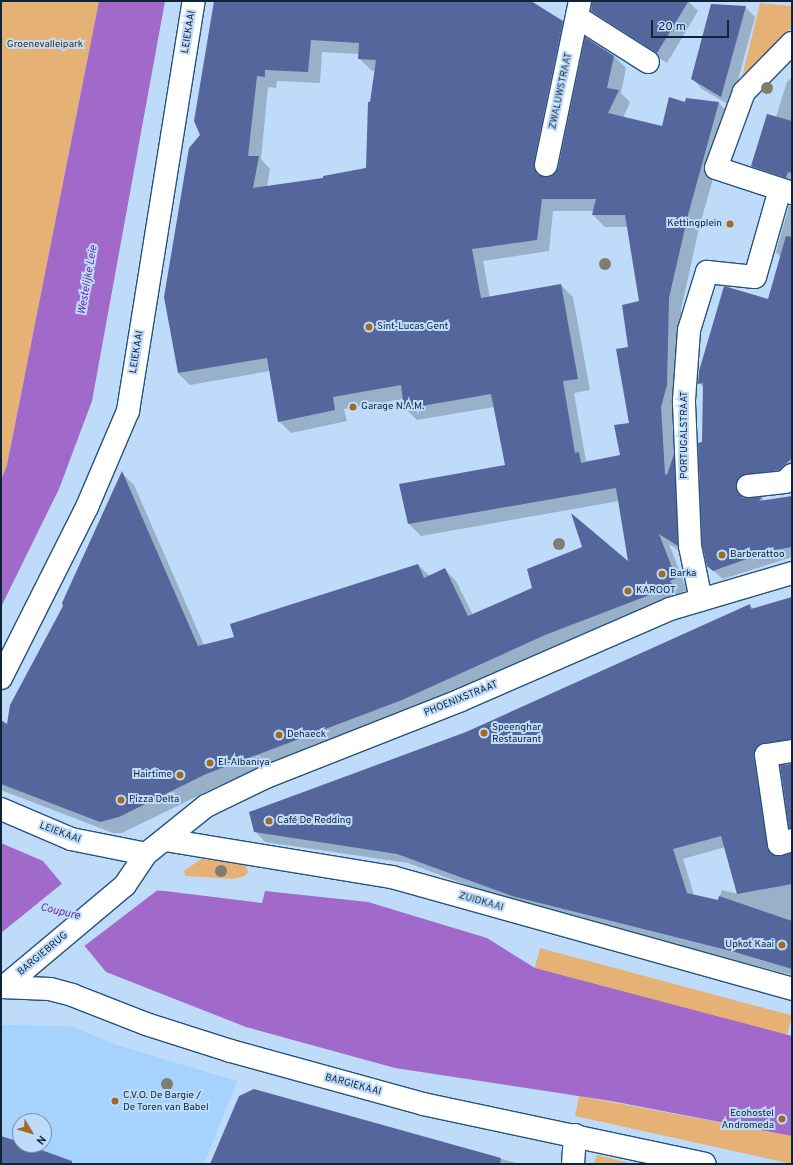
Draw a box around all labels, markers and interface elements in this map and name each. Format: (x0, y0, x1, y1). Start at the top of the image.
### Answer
street label: LEIEKAAI (180, 10, 198, 54)
scale bar (653, 12, 731, 38)
text: 20 m (658, 19, 686, 35)
park label: Groenevalleipark (7, 39, 83, 51)
street label: ZWALUWSTRAAT (547, 52, 575, 130)
place label: Kettingplein (667, 218, 722, 230)
marker: Kettingplein (725, 219, 735, 229)
water label: Westelijke Leie (75, 244, 101, 316)
place label: Sint-Lucas Gent (377, 321, 448, 333)
marker: Sint-Lucas Gent (364, 322, 374, 332)
street label: LEIEKAAI (128, 330, 146, 374)
street label: PORTUGALSTRAAT (679, 391, 691, 479)
place label: Garage N.A.M. (361, 401, 424, 413)
marker: Garage N.A.M. (348, 402, 358, 412)
place label: Barberattoo (730, 549, 785, 561)
marker: Barberattoo (717, 550, 727, 560)
place label: Barka (670, 568, 696, 580)
marker: Barka (657, 569, 667, 579)
place label: KAROOT (636, 585, 676, 597)
marker: KAROOT (623, 586, 633, 596)
street label: PHOENIXSTRAAT (422, 679, 500, 719)
place label: Speenghar Restaurant (492, 721, 541, 744)
marker: Speenghar Restaurant (479, 728, 489, 738)
place label: Dehaeck (287, 729, 326, 741)
marker: Dehaeck (274, 730, 284, 740)
place label: El-Albaniya (218, 757, 270, 769)
marker: El-Albaniya (205, 758, 215, 768)
place label: Hairtime (133, 769, 172, 781)
marker: Hairtime (175, 770, 185, 780)
place label: Pizza Delta (129, 794, 179, 806)
marker: Pizza Delta (116, 795, 126, 805)
place label: Café De Redding (277, 815, 351, 827)
marker: Café De Redding (264, 816, 274, 826)
street label: LEIEKAAI (38, 820, 82, 846)
street label: ZUIDKAAI (457, 890, 505, 914)
water label: Coupure (39, 901, 81, 923)
street label: BARGIEBRUG (15, 930, 71, 978)
place label: Upkot Kaai (725, 939, 774, 951)
marker: Upkot Kaai (777, 940, 787, 950)
street label: BARGIEKAAI (324, 1072, 382, 1098)
place label: C.V.O. De Bargie / De Toren van Babel (123, 1089, 209, 1112)
marker: C.V.O. De Bargie / De Toren van Babel (110, 1096, 120, 1106)
place label: Ecohostel Andromeda (722, 1107, 774, 1130)
north arrow (12, 1113, 52, 1153)
marker: Ecohostel Andromeda (777, 1114, 787, 1124)
text: N (33, 1132, 49, 1147)

